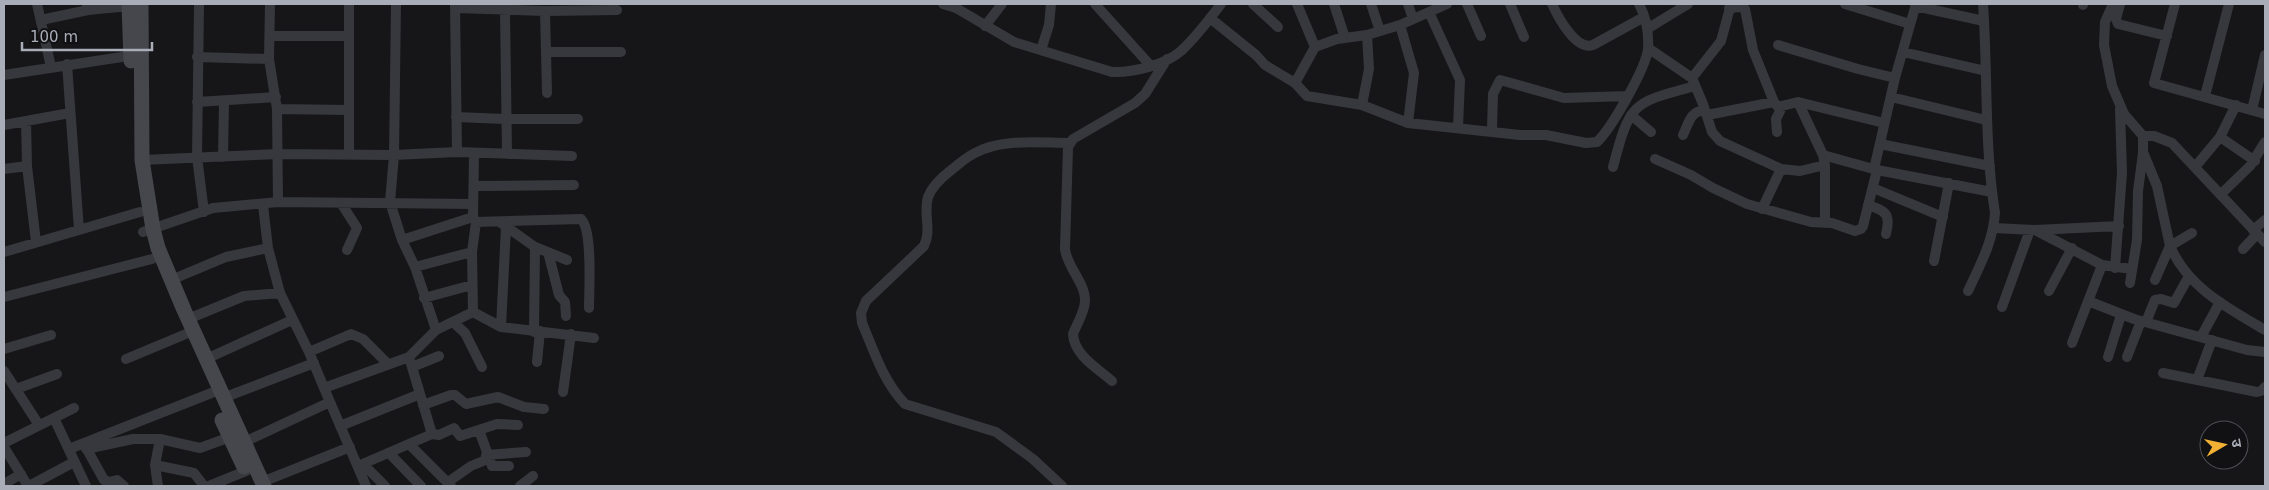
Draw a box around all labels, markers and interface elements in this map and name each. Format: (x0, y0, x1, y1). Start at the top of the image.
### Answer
scale bar (22, 20, 152, 52)
text: 100 m (30, 28, 78, 46)
north arrow (2199, 420, 2249, 470)
text: उ (2228, 438, 2246, 449)

